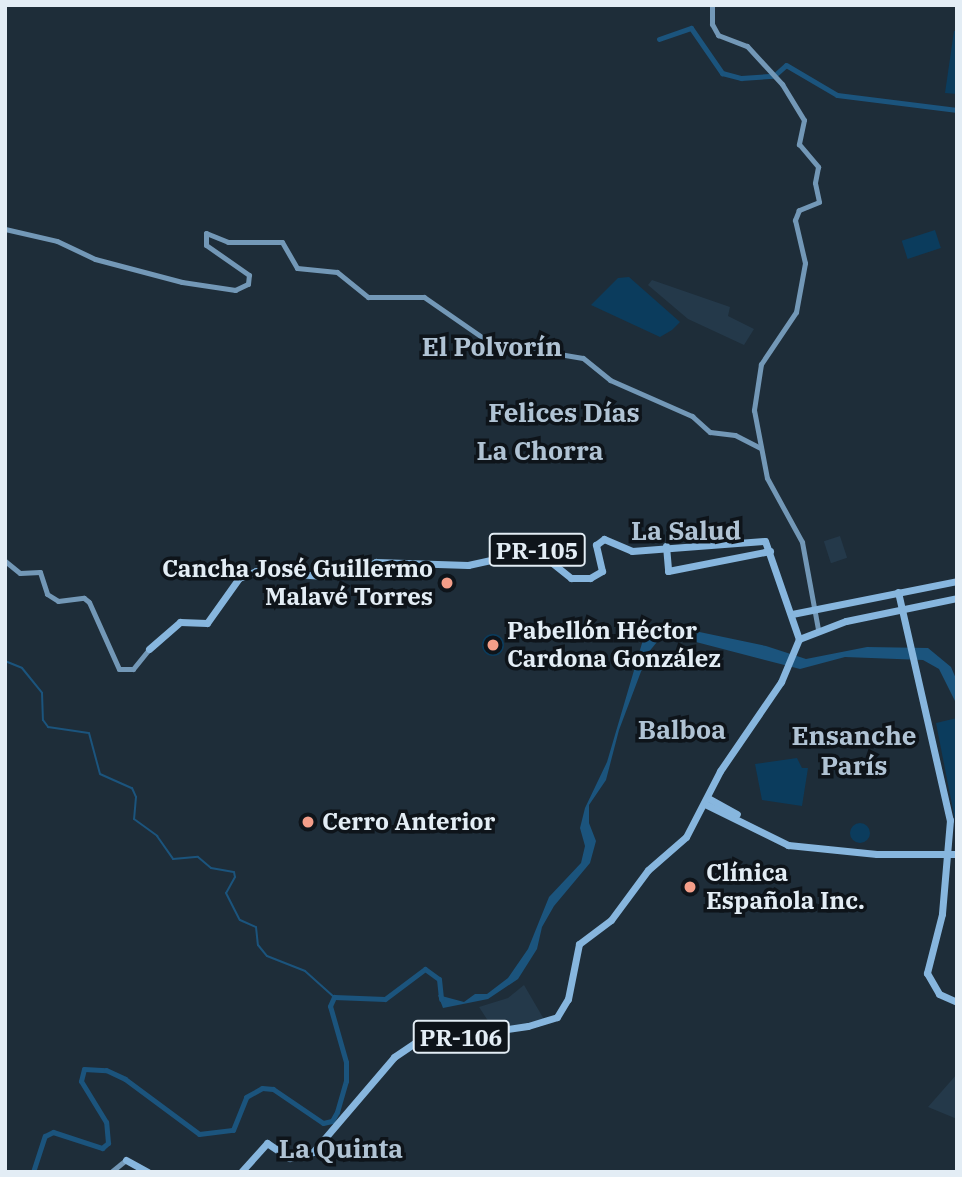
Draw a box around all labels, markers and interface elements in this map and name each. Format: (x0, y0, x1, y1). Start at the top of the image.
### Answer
district label: El Polvorín (422, 331, 562, 363)
district label: Felices Días (488, 397, 640, 429)
district label: La Chorra (476, 435, 604, 467)
district label: La Salud (631, 515, 741, 547)
road number: PR-105 (488, 530, 586, 570)
place label: Cancha José Guillermo Malavé Torres (162, 555, 433, 611)
marker: Cancha José Guillermo Malavé Torres (439, 575, 455, 591)
place label: Pabellón Héctor Cardona González (507, 617, 721, 673)
marker: Pabellón Héctor Cardona González (485, 637, 501, 653)
district label: Balboa (638, 714, 726, 746)
district label: Ensanche París (791, 720, 917, 782)
place label: Cerro Anterior (322, 808, 495, 836)
marker: Cerro Anterior (300, 814, 316, 830)
place label: Clínica Española Inc. (706, 859, 865, 915)
marker: Clínica Española Inc. (680, 877, 700, 897)
road number: PR-106 (412, 1018, 510, 1056)
district label: La Quinta (279, 1133, 403, 1165)

